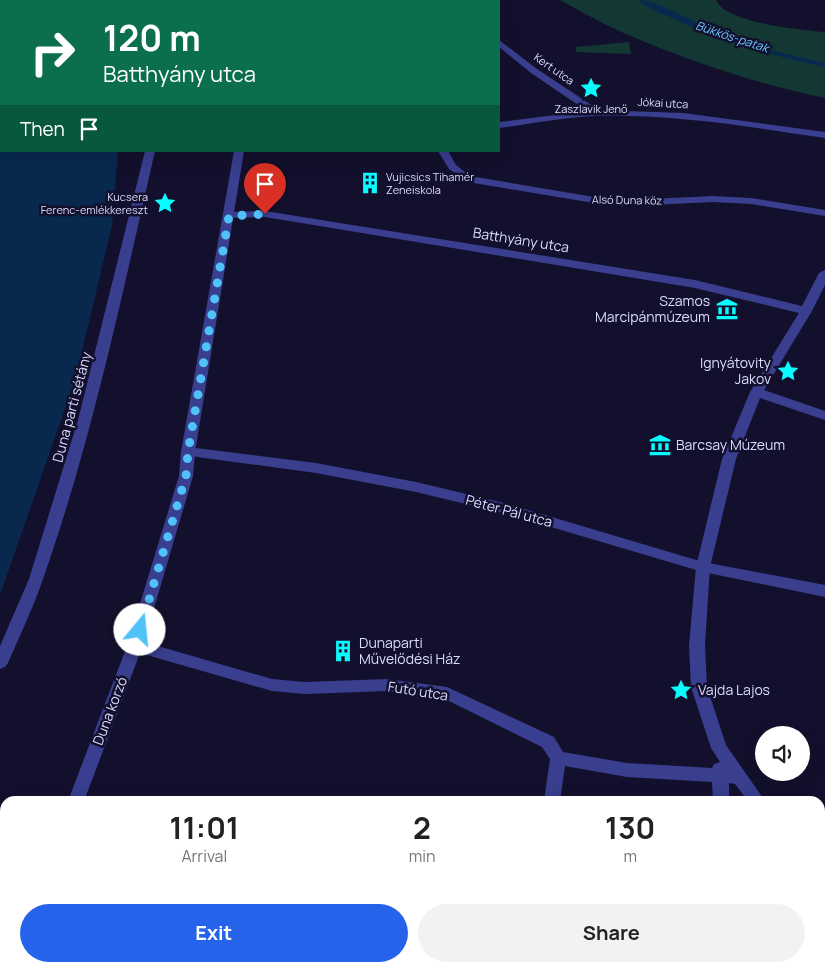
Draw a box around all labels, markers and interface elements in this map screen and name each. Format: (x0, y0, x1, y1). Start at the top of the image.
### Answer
text: 120 m (103, 14, 201, 62)
water label: Bükkös-patak (693, 17, 773, 57)
icon: right (20, 20, 85, 85)
street label: Kert utca (531, 49, 577, 88)
text: Batthyány utca (103, 59, 256, 89)
place icon: Zaszlavik Jenő (578, 75, 604, 101)
street label: Jókai utca (637, 94, 689, 111)
place label: Zaszlavik Jenő (554, 101, 628, 116)
icon: arrive (75, 115, 103, 143)
text: Then (20, 116, 65, 142)
pin (244, 163, 286, 214)
place label: Vujicsics Tihamér Zeneiskola (386, 169, 474, 197)
icon: arrive (251, 170, 279, 198)
building icon: Vujicsics Tihamér Zeneiskola (357, 170, 383, 196)
place label: Kucsera Ferenc-emlékkereszt (41, 189, 148, 217)
place icon: Kucsera Ferenc-emlékkereszt (152, 190, 178, 216)
street label: Alsó Duna köz (592, 191, 662, 208)
street label: Batthyány utca (472, 223, 571, 256)
place label: Szamos Marcipánmúzeum (595, 291, 710, 326)
museum icon: Szamos Marcipánmúzeum (714, 296, 740, 322)
street label: Duna parti sétány (48, 349, 96, 464)
place label: Ignyátovity Jakov (700, 353, 772, 388)
place icon: Ignyátovity Jakov (775, 358, 801, 384)
museum icon: Barcsay Múzeum (647, 432, 673, 458)
place label: Barcsay Múzeum (676, 435, 785, 454)
street label: Péter Pál utca (464, 490, 555, 531)
position arrow (113, 603, 165, 655)
place label: Dunaparti Művelődési Ház (359, 633, 460, 668)
building icon: Dunaparti Művelődési Ház (330, 638, 356, 664)
street label: Duna korzó (88, 674, 131, 748)
street label: Futó utca (387, 676, 450, 705)
place icon: Vajda Lajos (668, 677, 694, 703)
place label: Vajda Lajos (698, 680, 770, 699)
map controls (755, 726, 810, 781)
button: sound (755, 726, 810, 781)
text: 11:01 (170, 807, 239, 848)
text: 2 (413, 807, 431, 848)
text: 130 (605, 807, 655, 848)
text: Arrival (181, 845, 227, 867)
text: min (409, 845, 435, 867)
text: m (623, 845, 637, 867)
button: Exit (20, 904, 408, 962)
button: Share (418, 904, 805, 962)

